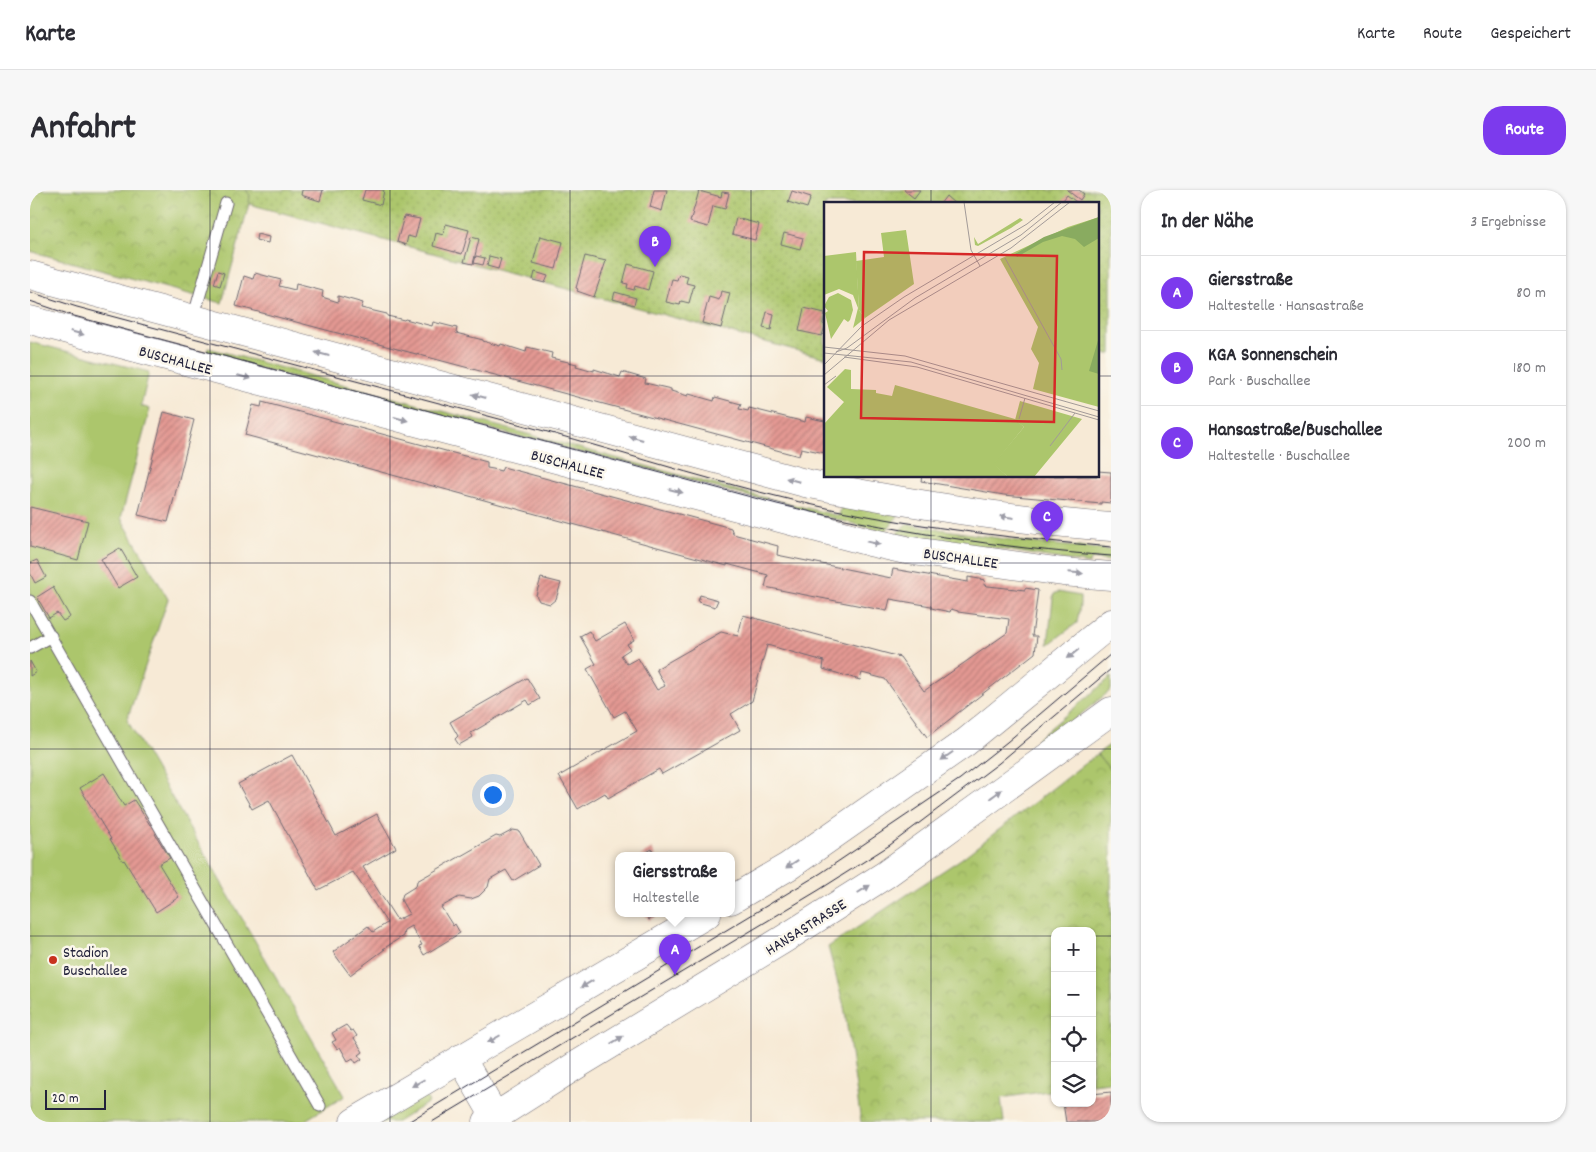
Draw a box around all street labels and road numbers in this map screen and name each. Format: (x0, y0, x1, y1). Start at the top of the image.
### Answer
street label: BUSCHALLEE (136, 341, 215, 382)
street label: BUSCHALLEE (528, 445, 607, 486)
street label: BUSCHALLEE (922, 543, 1000, 576)
street label: HANSASTRASSE (761, 894, 852, 962)

